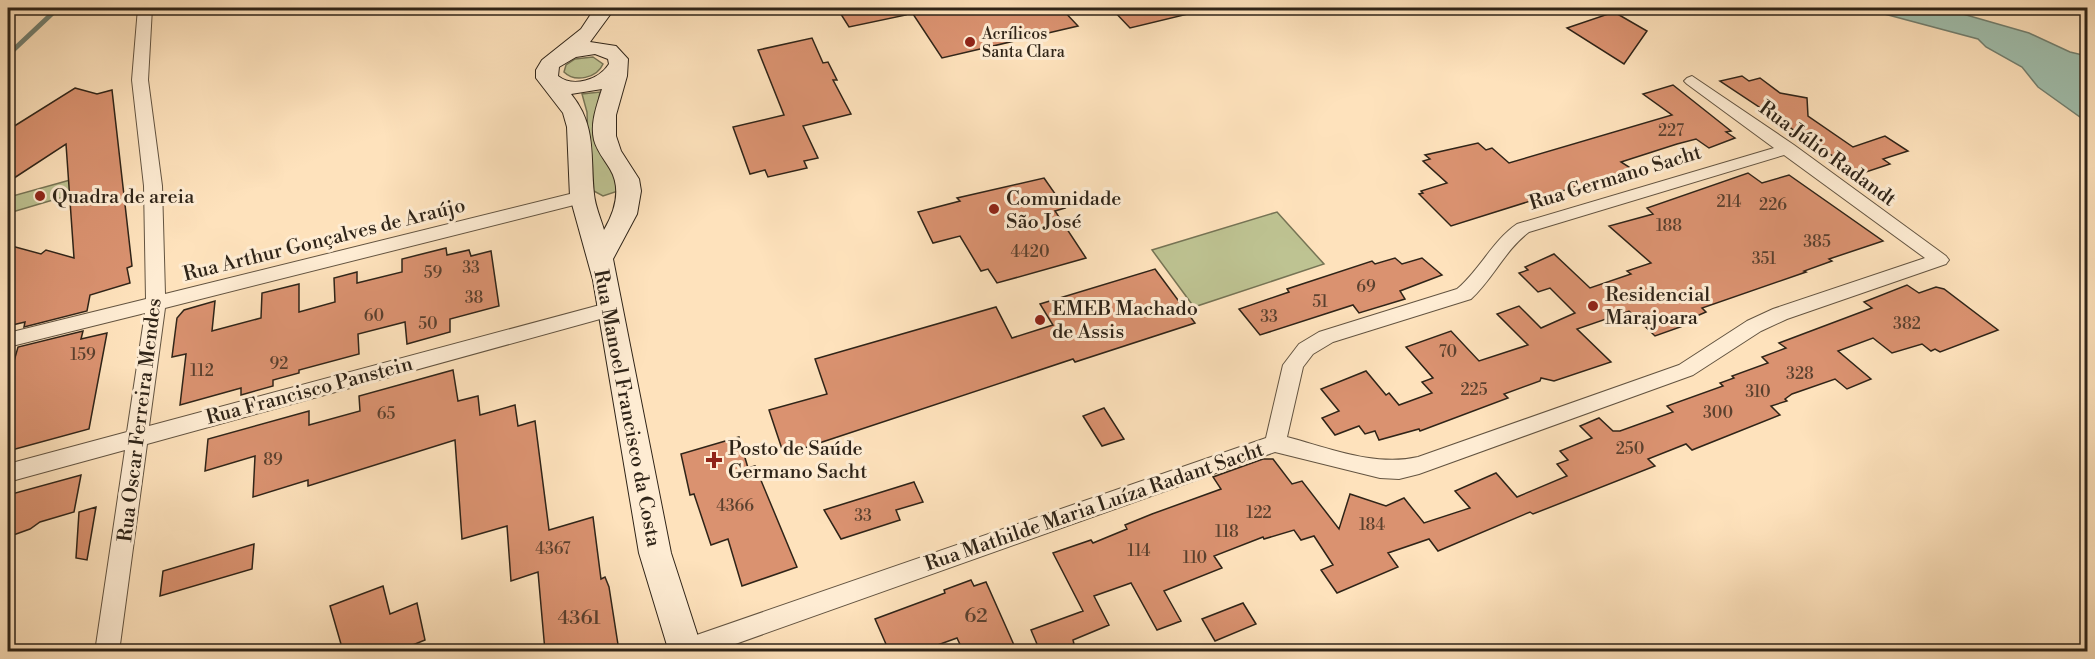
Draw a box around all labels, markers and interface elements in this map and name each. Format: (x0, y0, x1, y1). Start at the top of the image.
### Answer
place label: Acrílicos Santa Clara (981, 24, 1066, 62)
marker: Acrílicos Santa Clara (963, 35, 977, 49)
street label: Rua Júlio Radandt (1754, 96, 1901, 212)
house number: 227 (1658, 121, 1684, 141)
street label: Rua Germano Sacht (1526, 140, 1705, 217)
place label: Quadra de areia (52, 185, 195, 210)
place label: Comunidade São José (1006, 187, 1121, 235)
marker: Quadra de areia (33, 189, 47, 203)
house number: 214 (1716, 192, 1742, 212)
street label: Rua Arthur Gonçalves de Araújo (181, 193, 468, 288)
house number: 226 (1759, 195, 1787, 215)
marker: Comunidade São José (987, 202, 1001, 216)
house number: 188 (1656, 216, 1682, 236)
house number: 385 (1803, 232, 1831, 252)
house number: 4420 (1010, 242, 1050, 262)
house number: 351 (1752, 249, 1776, 269)
house number: 33 (462, 258, 480, 278)
house number: 59 (424, 263, 443, 283)
street label: Rua Manoel Francisco da Costa (587, 267, 666, 550)
house number: 69 (1356, 277, 1376, 297)
place label: Residencial Marajoara (1605, 283, 1710, 331)
house number: 38 (465, 288, 484, 308)
house number: 51 (1312, 292, 1328, 312)
street label: Rua Oscar Ferreira Mendes (113, 297, 168, 544)
place label: EMEB Machado de Assis (1052, 297, 1198, 345)
marker: Residencial Marajoara (1586, 299, 1600, 313)
house number: 60 (364, 306, 384, 326)
house number: 33 (1260, 307, 1278, 327)
marker: EMEB Machado de Assis (1033, 313, 1047, 327)
house number: 50 (418, 314, 438, 334)
house number: 382 (1893, 314, 1921, 334)
house number: 70 (1439, 342, 1457, 362)
house number: 159 (70, 345, 96, 365)
street label: Rua Francisco Panstein (203, 352, 416, 431)
house number: 92 (270, 354, 288, 374)
house number: 112 (190, 361, 214, 381)
house number: 328 (1786, 364, 1814, 384)
house number: 225 (1460, 380, 1488, 400)
house number: 310 (1745, 382, 1771, 402)
house number: 300 (1703, 403, 1733, 423)
house number: 65 (377, 404, 395, 424)
place label: Posto de Saúde Germano Sacht (728, 437, 867, 485)
street label: Rua Mathilde Maria Luíza Radant Sacht (922, 437, 1267, 577)
house number: 250 (1616, 439, 1644, 459)
house number: 89 (263, 450, 283, 470)
marker: Posto de Saúde Germano Sacht (705, 451, 723, 469)
house number: 4366 (716, 496, 754, 516)
house number: 122 (1246, 503, 1272, 523)
house number: 33 (854, 506, 872, 526)
house number: 184 (1359, 515, 1386, 535)
house number: 118 (1215, 522, 1239, 542)
house number: 4367 (535, 539, 571, 559)
house number: 114 (1127, 541, 1151, 561)
house number: 110 (1183, 548, 1207, 568)
house number: 62 (964, 604, 988, 629)
house number: 4361 (557, 606, 601, 631)

